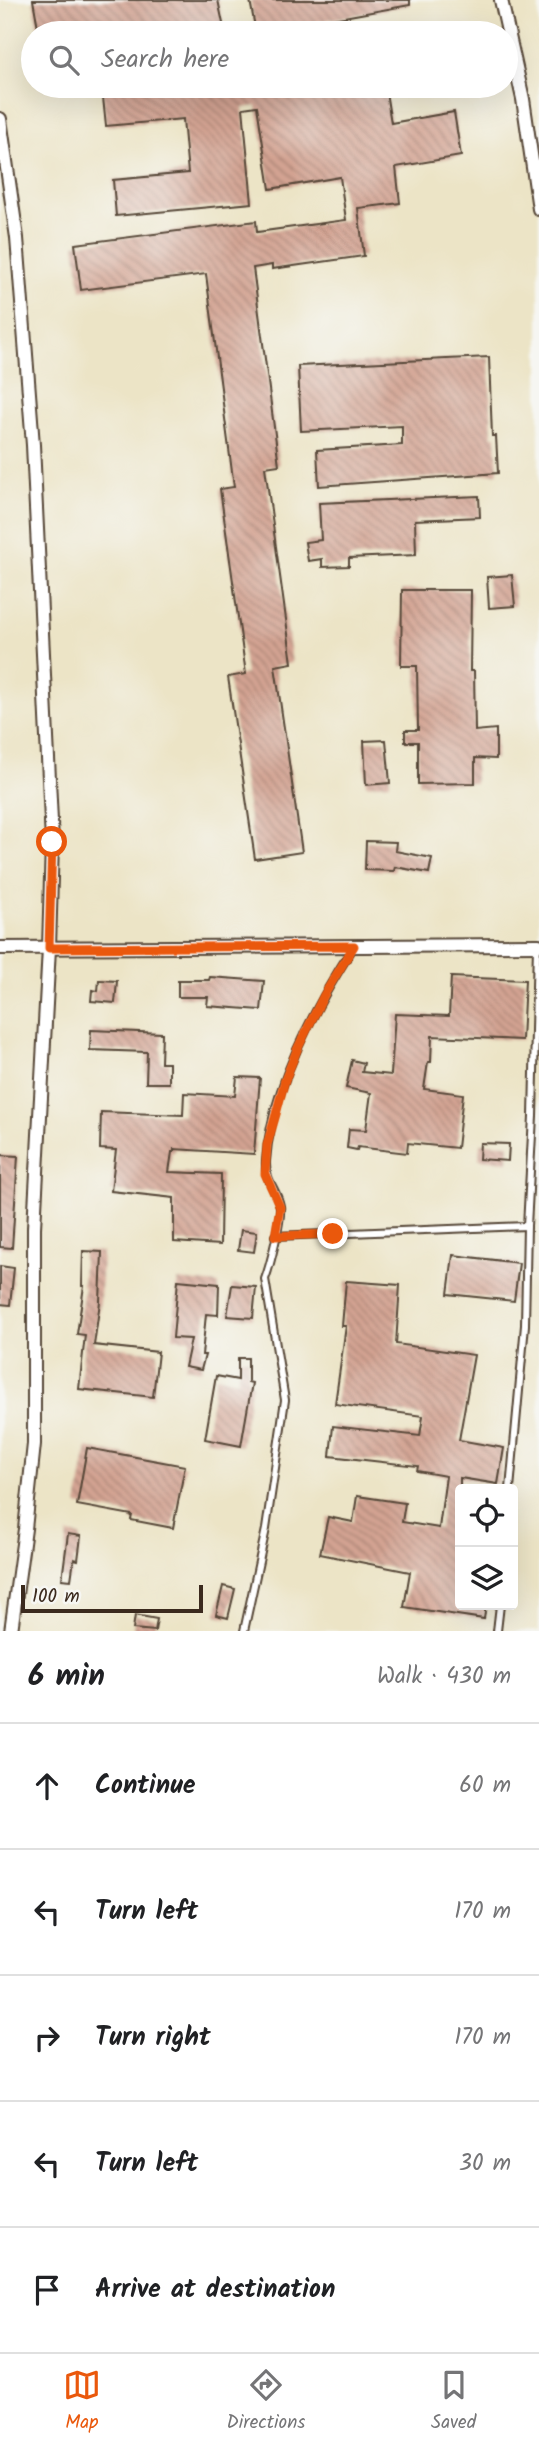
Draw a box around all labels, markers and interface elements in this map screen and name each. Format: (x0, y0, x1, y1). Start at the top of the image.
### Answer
search box (21, 21, 518, 98)
text: Search here (101, 39, 229, 81)
icon: search (45, 41, 83, 79)
route start (36, 826, 67, 857)
route end (317, 1218, 348, 1249)
map controls (455, 1484, 518, 1610)
button: locate (455, 1484, 518, 1547)
button: layers (455, 1547, 518, 1610)
scale bar (21, 1582, 203, 1614)
text: 100 m (32, 1582, 80, 1612)
text: 6 min (28, 1653, 105, 1701)
text: Walk · 430 m (377, 1659, 511, 1695)
text: Continue (95, 1765, 196, 1807)
icon: ahead (28, 1767, 66, 1805)
text: 60 m (459, 1768, 511, 1804)
text: Turn left (95, 1891, 198, 1933)
icon: left (28, 1893, 66, 1931)
text: 170 m (454, 1894, 511, 1930)
text: Turn right (95, 2017, 211, 2059)
icon: right (28, 2019, 66, 2057)
text: 170 m (454, 2020, 511, 2056)
text: Turn left (95, 2143, 198, 2185)
icon: left (28, 2145, 66, 2183)
text: 30 m (459, 2146, 511, 2182)
text: Arrive at destination (95, 2269, 335, 2311)
icon: arrive (28, 2271, 66, 2309)
tab: Map (63, 2366, 101, 2438)
tab: Directions (227, 2366, 305, 2438)
tab: Saved (431, 2366, 476, 2438)

